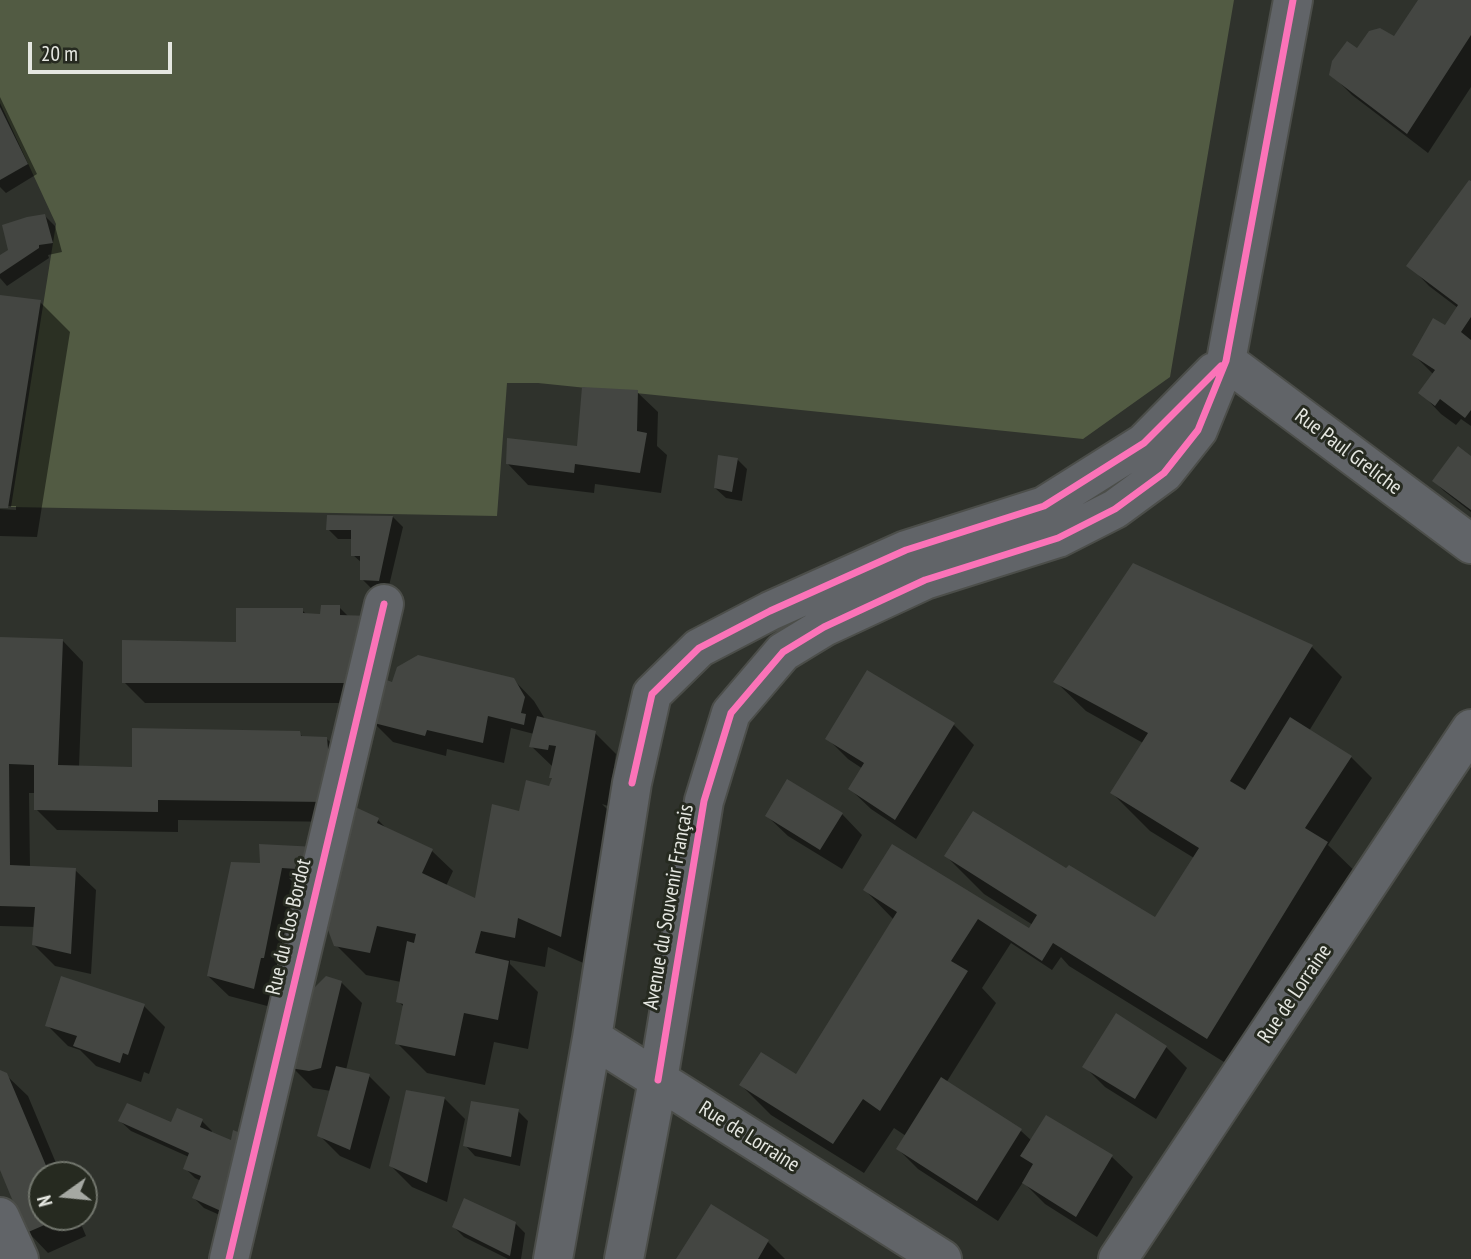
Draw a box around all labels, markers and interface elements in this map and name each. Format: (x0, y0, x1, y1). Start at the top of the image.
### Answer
scale bar (32, 28, 175, 72)
text: 20 m (41, 40, 78, 67)
street label: Rue Paul Greliche (1289, 404, 1407, 500)
street label: Avenue du Souvenir Français (639, 803, 699, 1011)
street label: Rue du Clos Bordot (261, 857, 317, 997)
street label: Rue de Lorraine (1253, 940, 1337, 1048)
street label: Rue de Lorraine (694, 1096, 804, 1178)
north arrow (28, 1161, 98, 1231)
text: N (32, 1193, 58, 1209)

